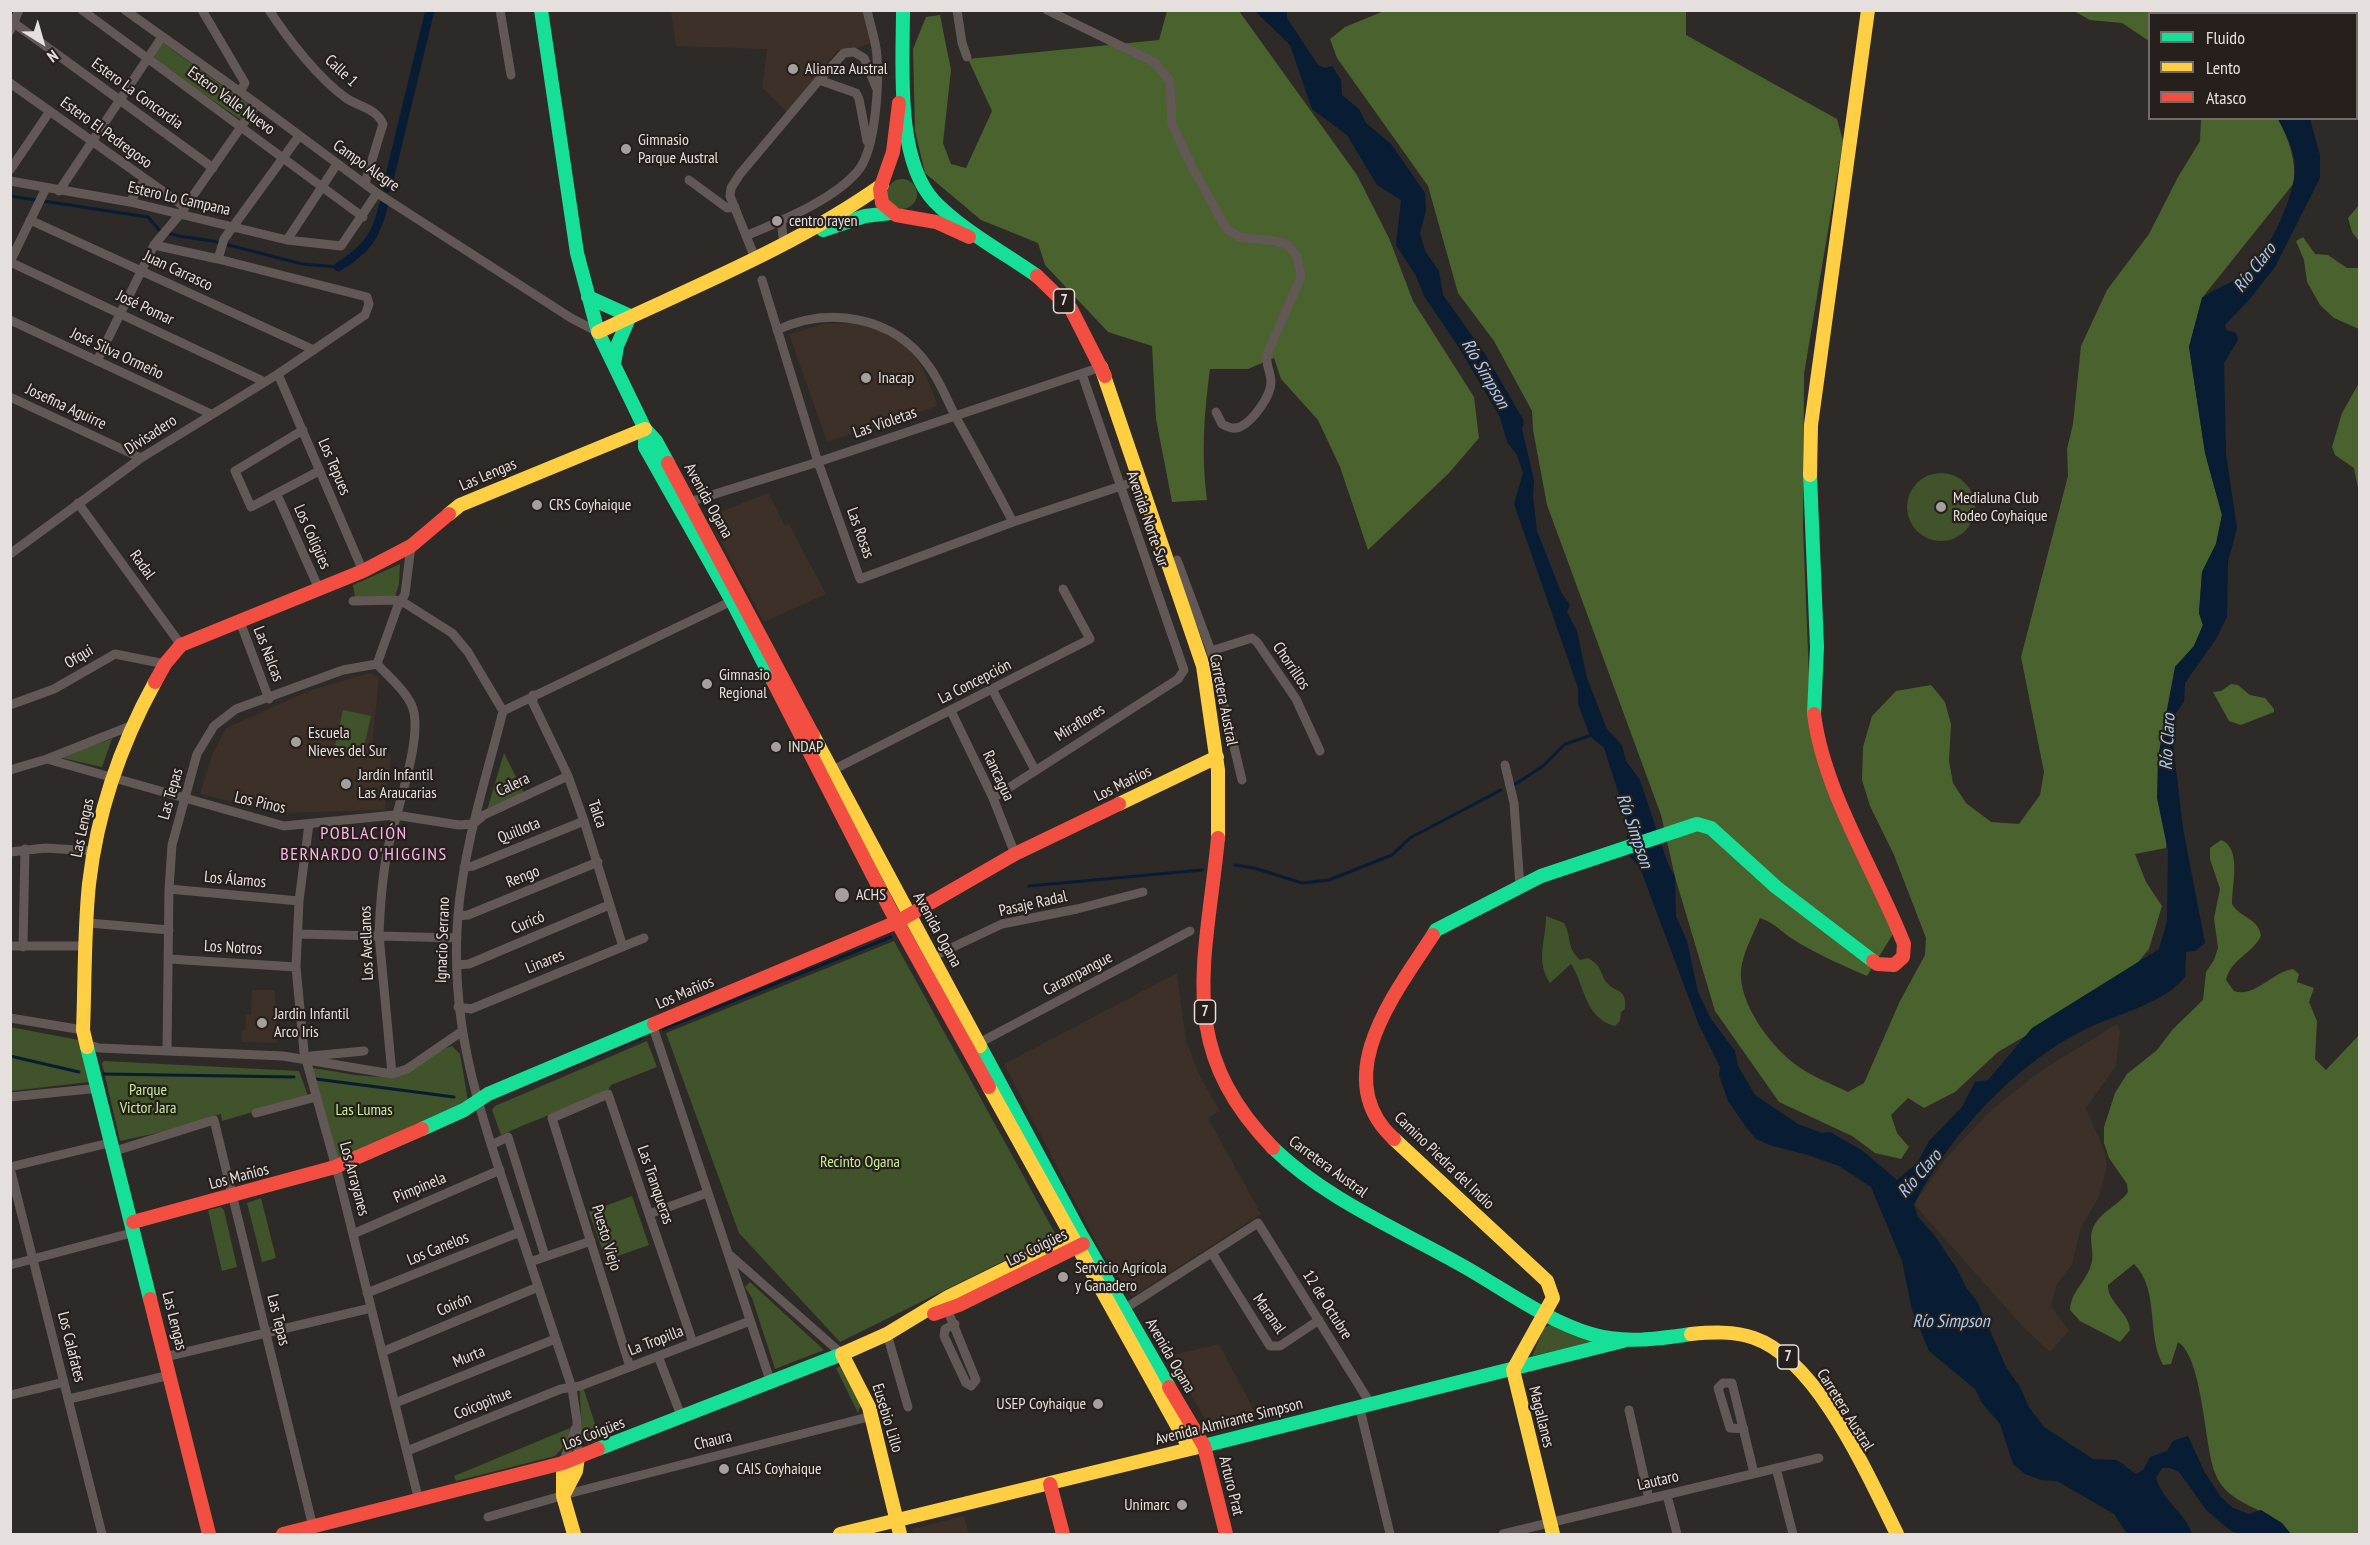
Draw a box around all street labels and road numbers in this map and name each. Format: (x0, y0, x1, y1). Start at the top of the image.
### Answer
street label: Calle 1 (320, 51, 362, 91)
street label: Estero La Concordia (88, 54, 186, 134)
street label: Estero Valle Nuevo (184, 63, 278, 139)
street label: Estero El Pedregoso (56, 93, 156, 173)
street label: Campo Alegre (329, 136, 403, 196)
street label: Estero Lo Campana (126, 178, 232, 220)
street label: Juan Carrasco (140, 247, 216, 295)
street label: José Pomar (113, 286, 177, 330)
road number: 7 (1054, 289, 1074, 313)
street label: José Silva Ormeño (67, 324, 167, 384)
street label: Josefina Aguirre (23, 380, 109, 434)
street label: Las Violetas (851, 403, 919, 443)
street label: Divisadero (121, 411, 181, 459)
street label: Los Tepues (314, 436, 354, 498)
street label: Las Lengas (457, 454, 519, 496)
street label: Avenida Ogana (680, 460, 736, 542)
street label: Avenida Norte Sur (1122, 469, 1172, 569)
street label: Los Coligües (289, 502, 335, 572)
street label: Las Rosas (842, 505, 878, 561)
street label: Radal (125, 547, 159, 583)
street label: Las Nalcas (249, 624, 287, 684)
street label: Chorrillos (1268, 639, 1314, 693)
street label: Ofqui (61, 641, 97, 673)
street label: Carretera Austral (1205, 653, 1241, 747)
street label: La Concepción (935, 655, 1015, 709)
street label: Miraflores (1051, 700, 1109, 746)
street label: Rancagua (978, 748, 1018, 804)
street label: Los Mañíos (1091, 762, 1155, 806)
street label: Las Tepas (155, 766, 187, 822)
street label: Calera (493, 769, 533, 801)
street label: Los Pinos (233, 788, 287, 818)
street label: Las Lengas (67, 797, 99, 859)
street label: Talca (583, 798, 611, 830)
street label: Quillota (495, 814, 543, 848)
street label: Rengo (503, 862, 543, 892)
street label: Los Álamos (203, 868, 267, 892)
street label: Pasaje Radal (997, 887, 1069, 921)
street label: Avenida Ogana (909, 889, 965, 971)
street label: Ignacio Serrano (432, 897, 454, 983)
street label: Los Avellanos (356, 905, 378, 981)
street label: Curicó (508, 907, 548, 939)
street label: Los Notros (203, 937, 263, 959)
street label: Linares (523, 946, 567, 978)
street label: Carampangue (1040, 948, 1116, 1000)
street label: Los Mañíos (653, 972, 717, 1014)
road number: 7 (1194, 1000, 1216, 1024)
street label: Camino Piedra del Indio (1390, 1108, 1498, 1214)
street label: Carretera Austral (1285, 1132, 1371, 1202)
street label: Los Arrayanes (335, 1140, 373, 1218)
street label: Las Tranqueras (633, 1143, 677, 1227)
street label: Los Mañíos (207, 1160, 271, 1194)
street label: Pimpinela (391, 1168, 449, 1208)
street label: Puesto Viejo (587, 1203, 625, 1273)
street label: Los Coigües (1004, 1225, 1070, 1271)
street label: Los Canelos (404, 1228, 472, 1270)
street label: 12 de Octubre (1298, 1267, 1356, 1343)
street label: Coirón (434, 1289, 474, 1321)
street label: Las Lengas (157, 1290, 191, 1352)
street label: Maranal (1248, 1290, 1290, 1338)
street label: Las Tepas (262, 1292, 294, 1348)
street label: Los Calafates (53, 1310, 89, 1384)
street label: Avenida Ogana (1141, 1315, 1199, 1397)
street label: La Tropilla (626, 1322, 686, 1360)
street label: Murta (450, 1342, 488, 1372)
road number: 7 (1778, 1345, 1798, 1369)
street label: Carretera Austral (1812, 1366, 1878, 1454)
street label: Eusebio Lillo (867, 1381, 907, 1455)
street label: Coicopihue (451, 1384, 515, 1424)
street label: Magallanes (1524, 1384, 1558, 1450)
street label: Avenida Almirante Simpson (1153, 1394, 1305, 1450)
street label: Los Coigües (560, 1413, 628, 1455)
street label: Chaura (692, 1427, 734, 1455)
street label: Arturo Prat (1214, 1454, 1248, 1518)
street label: Lautaro (1635, 1467, 1681, 1495)

